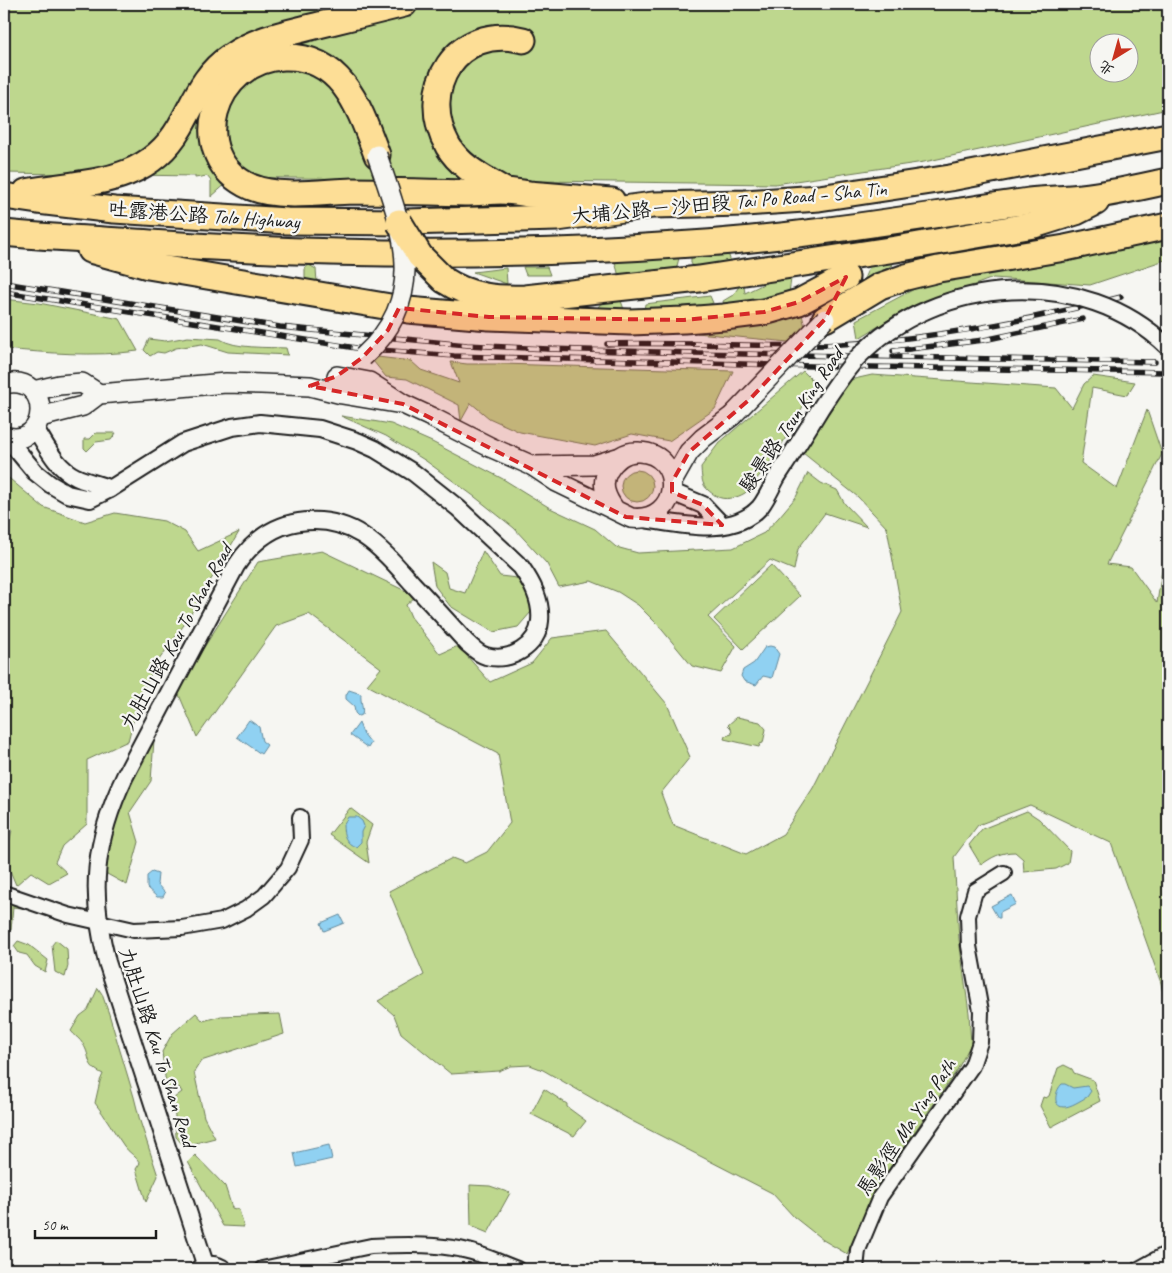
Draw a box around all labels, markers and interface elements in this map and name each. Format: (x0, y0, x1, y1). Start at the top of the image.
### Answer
north arrow (1090, 32, 1140, 82)
text: 北 (1096, 57, 1117, 79)
street label: 大埔公路－沙田段 Tai Po Road – Sha Tin (570, 176, 889, 229)
street label: 吐露港公路 Tolo Highway (108, 196, 302, 235)
street label: 駿景路 Tsun King Road (734, 341, 851, 497)
street label: 九肚山路 Kau To Shan Road (115, 537, 240, 735)
street label: 九肚山路 Kau To Shan Road (113, 944, 203, 1153)
street label: 馬影徑 Ma Ying Path (851, 1052, 963, 1201)
scale bar (35, 1208, 156, 1240)
text: 50 m (42, 1216, 69, 1235)

